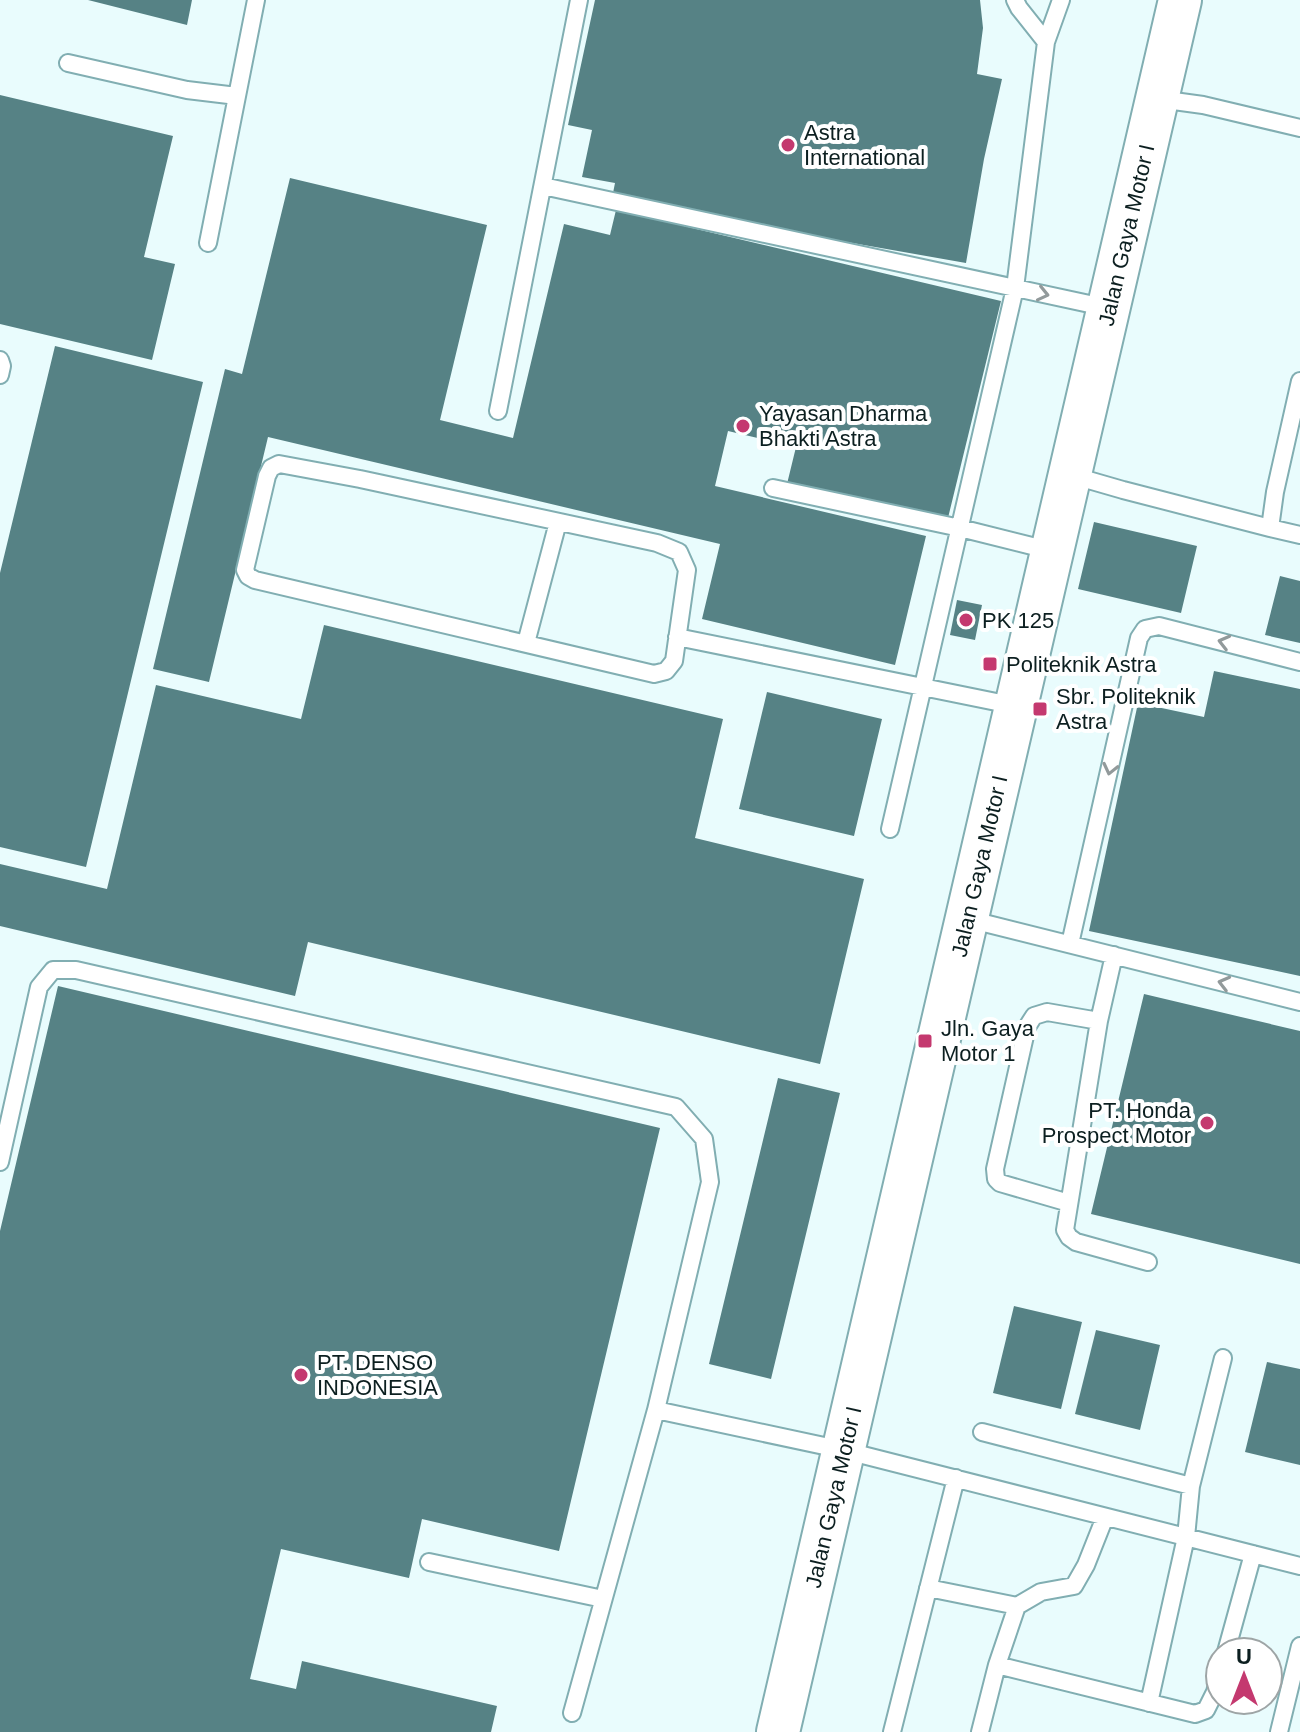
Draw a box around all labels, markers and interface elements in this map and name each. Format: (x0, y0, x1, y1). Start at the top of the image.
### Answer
place label: Astra International (804, 120, 925, 170)
marker: Astra International (779, 136, 797, 154)
street label: Jalan Gaya Motor I (1093, 142, 1160, 328)
one-way arrow (1036, 285, 1050, 302)
place label: Yayasan Dharma Bhakti Astra (759, 401, 928, 451)
marker: Yayasan Dharma Bhakti Astra (734, 417, 752, 435)
place label: PK 125 (982, 608, 1054, 633)
marker: PK 125 (957, 611, 975, 629)
one-way arrow (1218, 635, 1232, 652)
place label: Politeknik Astra (1006, 652, 1157, 677)
marker: Politeknik Astra (981, 655, 999, 673)
place label: Sbr. Politeknik Astra (1056, 684, 1196, 734)
marker: Sbr. Politeknik Astra (1031, 700, 1049, 718)
one-way arrow (1102, 762, 1119, 775)
street label: Jalan Gaya Motor I (946, 773, 1013, 959)
one-way arrow (1218, 976, 1232, 993)
place label: Jln. Gaya Motor 1 (941, 1016, 1035, 1066)
marker: Jln. Gaya Motor 1 (916, 1032, 934, 1050)
place label: PT. Honda Prospect Motor (1042, 1098, 1192, 1148)
marker: PT. Honda Prospect Motor (1198, 1114, 1216, 1132)
place label: PT. DENSO INDONESIA (317, 1350, 438, 1400)
marker: PT. DENSO INDONESIA (292, 1366, 310, 1384)
street label: Jalan Gaya Motor I (800, 1404, 867, 1590)
north arrow (1204, 1636, 1284, 1716)
text: U (1236, 1644, 1252, 1669)

